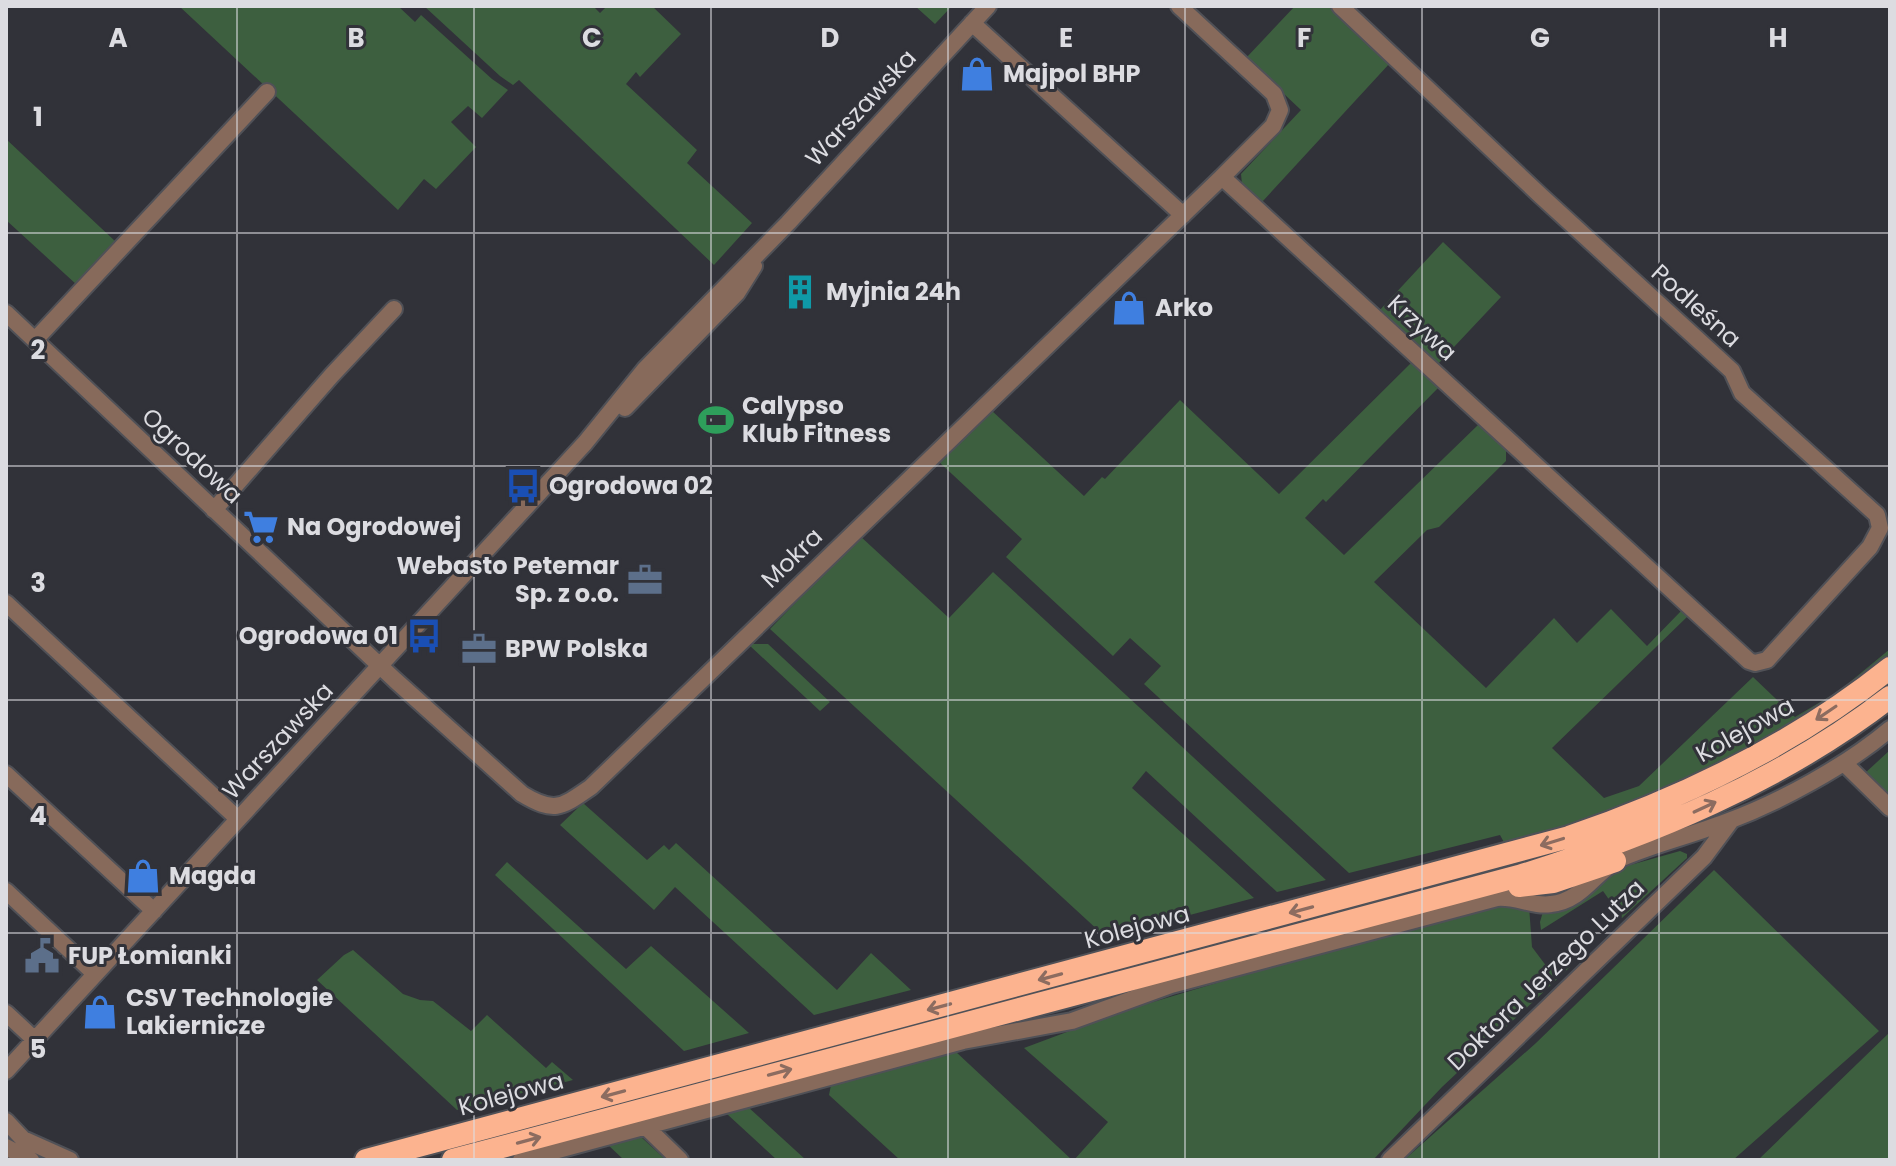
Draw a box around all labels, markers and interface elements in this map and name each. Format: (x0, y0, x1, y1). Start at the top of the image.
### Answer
text: A (108, 20, 128, 56)
text: B (347, 20, 365, 56)
text: C (582, 20, 602, 56)
text: D (821, 20, 840, 56)
text: E (1059, 20, 1073, 56)
text: F (1297, 20, 1311, 56)
text: G (1530, 20, 1550, 56)
text: H (1768, 20, 1788, 56)
street label: Warszawska (798, 42, 924, 173)
shop icon: Majpol BHP (958, 55, 996, 93)
place label: Majpol BHP (1003, 57, 1140, 90)
text: 1 (33, 99, 43, 135)
street label: Podleśna (1644, 256, 1748, 355)
building icon: Myjnia 24h (781, 273, 819, 311)
place label: Myjnia 24h (826, 275, 961, 308)
street label: Krzywa (1380, 287, 1464, 368)
shop icon: Arko (1110, 289, 1148, 327)
place label: Arko (1155, 291, 1213, 324)
text: 2 (31, 332, 46, 368)
place label: Calypso Klub Fitness (742, 389, 891, 450)
street label: Ogrodowa (135, 400, 250, 511)
sports icon: Calypso Klub Fitness (697, 401, 735, 439)
bus stop icon: Ogrodowa 02 (504, 467, 542, 505)
place label: Ogrodowa 02 (549, 469, 713, 502)
supermarket icon: Na Ogrodowej (242, 508, 280, 546)
place label: Na Ogrodowej (287, 510, 461, 543)
street label: Mokra (754, 520, 830, 595)
place label: Webasto Petemar Sp. z o.o. (397, 549, 619, 610)
office icon: Webasto Petemar Sp. z o.o. (626, 561, 664, 599)
text: 3 (30, 565, 46, 601)
bus stop icon: Ogrodowa 01 (405, 617, 443, 655)
place label: Ogrodowa 01 (239, 619, 398, 652)
office icon: BPW Polska (460, 630, 498, 668)
place label: BPW Polska (505, 632, 648, 665)
street label: Warszawska (215, 675, 341, 806)
street label: Kolejowa (1690, 689, 1800, 770)
one-way arrow (1816, 705, 1838, 721)
text: 4 (29, 798, 47, 834)
one-way arrow (1693, 799, 1717, 814)
one-way arrow (1539, 835, 1565, 850)
shop icon: Magda (124, 857, 162, 895)
place label: Magda (169, 859, 256, 892)
street label: Doktora Jerzego Lutza (1440, 872, 1651, 1078)
street label: Kolejowa (1081, 897, 1193, 956)
one-way arrow (1288, 904, 1314, 919)
public building icon: FUP Łomianki (23, 937, 61, 975)
place label: FUP Łomianki (68, 939, 232, 972)
one-way arrow (1037, 971, 1063, 986)
place label: CSV Technologie Lakiernicze (126, 981, 334, 1042)
shop icon: CSV Technologie Lakiernicze (81, 993, 119, 1031)
one-way arrow (926, 1000, 952, 1015)
text: 5 (30, 1031, 46, 1067)
street label: Kolejowa (455, 1064, 567, 1123)
one-way arrow (766, 1064, 792, 1079)
one-way arrow (600, 1088, 626, 1103)
one-way arrow (515, 1131, 541, 1146)

